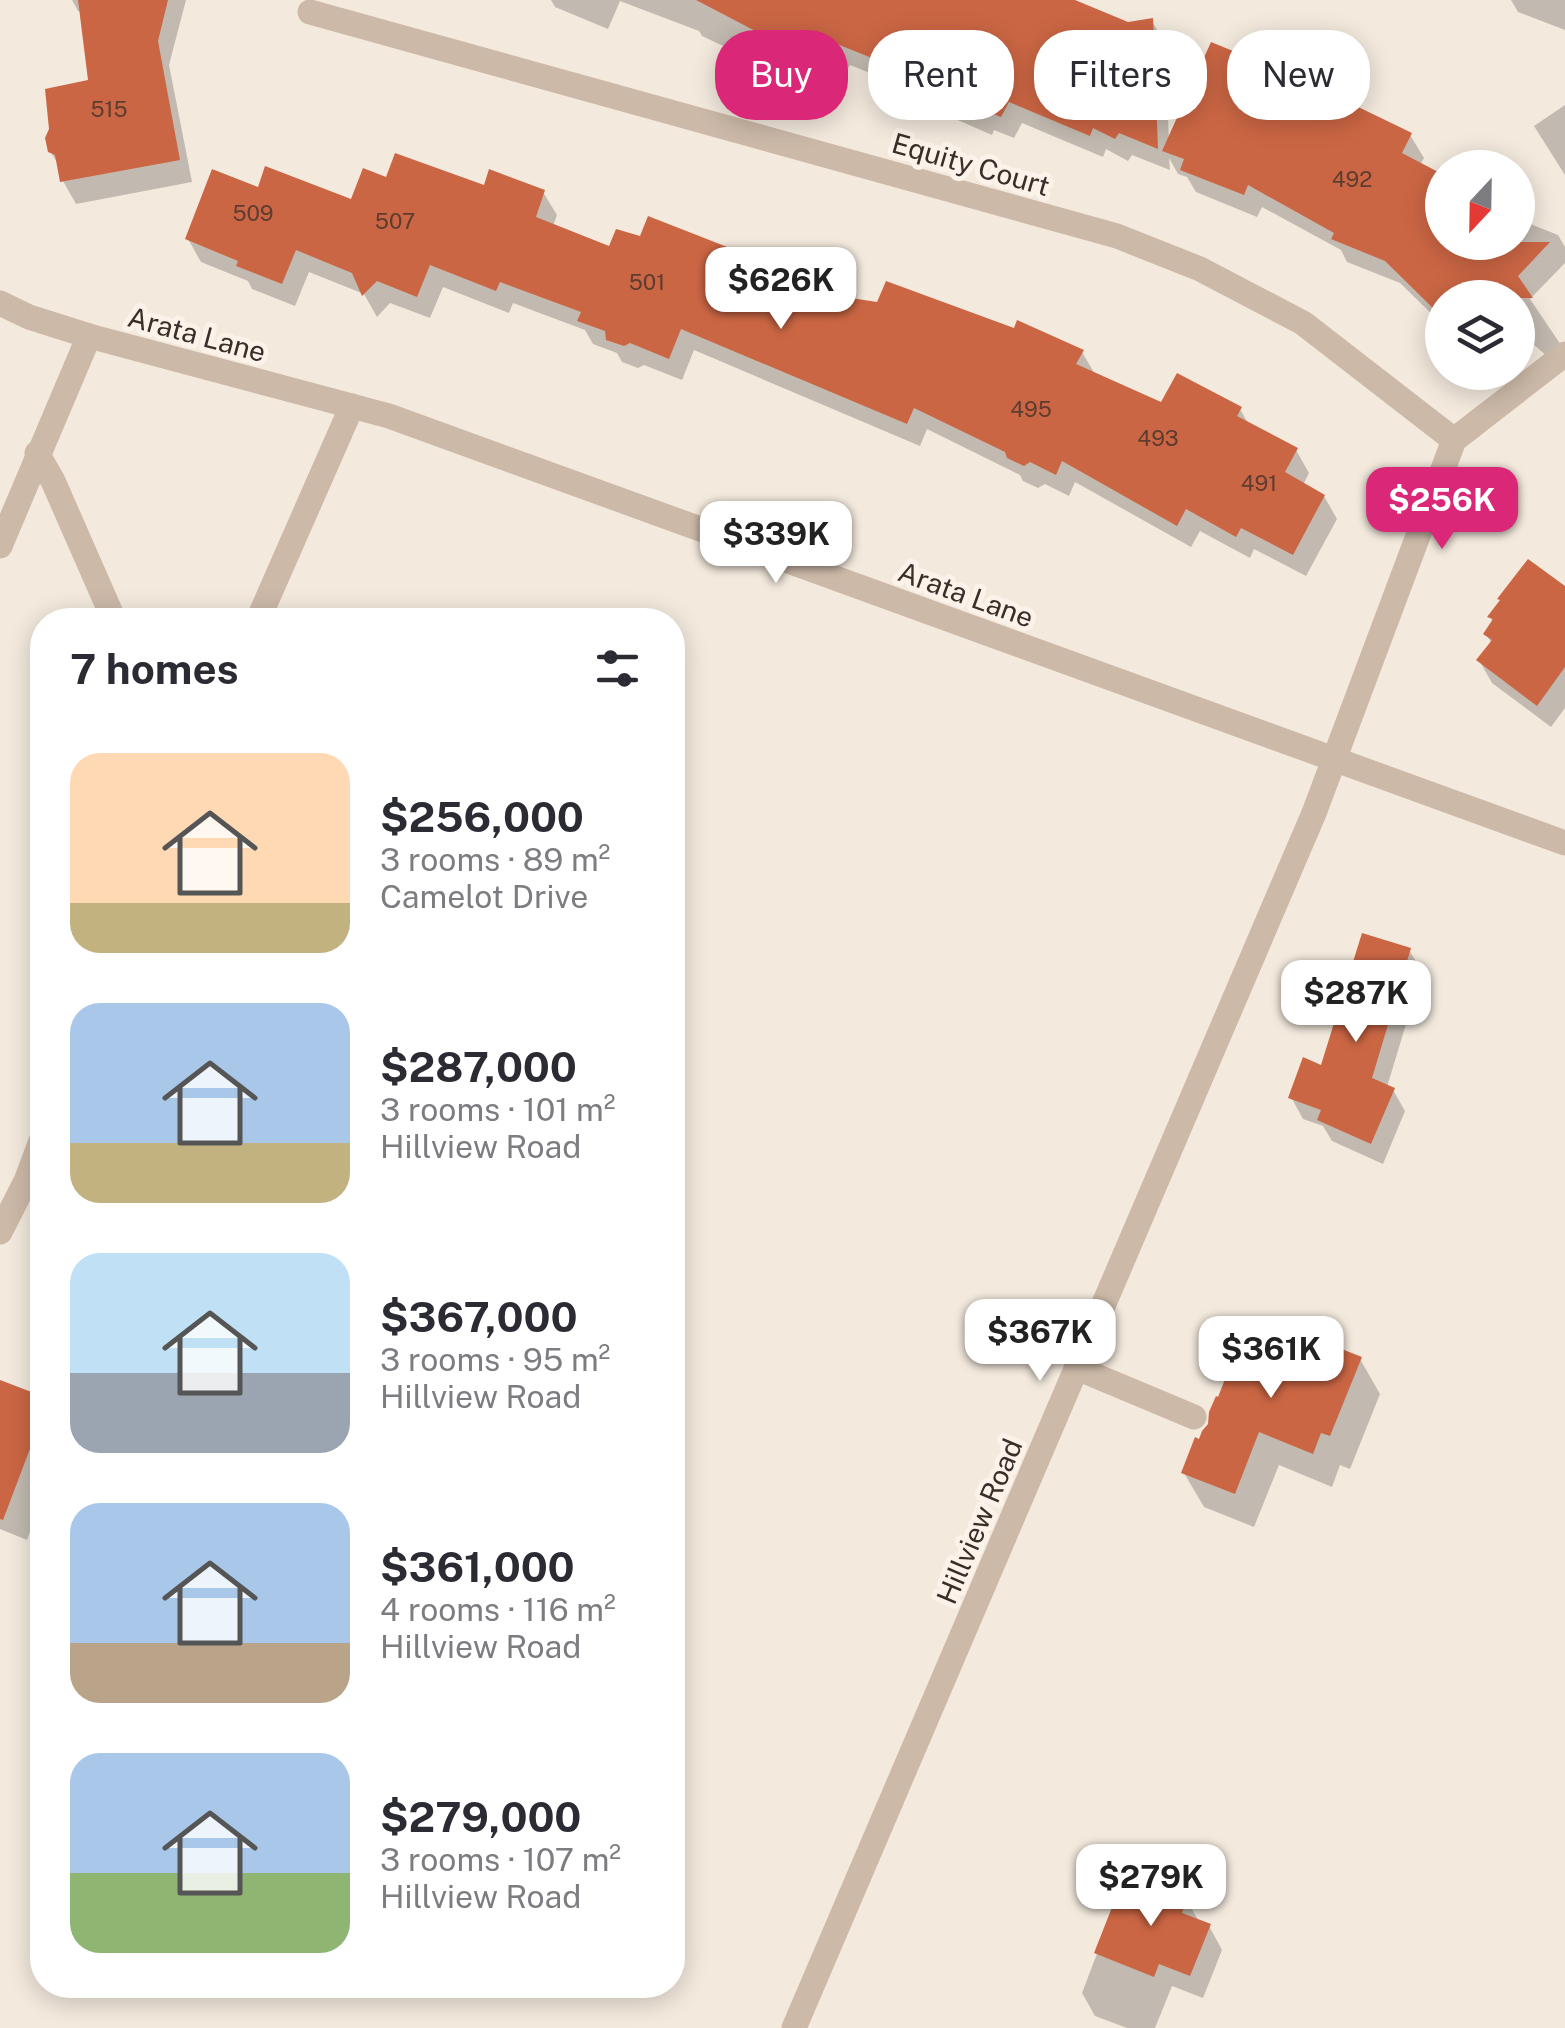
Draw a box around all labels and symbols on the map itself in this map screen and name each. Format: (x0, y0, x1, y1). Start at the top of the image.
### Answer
house number: 515 (90, 96, 128, 122)
street label: Equity Court (888, 126, 1054, 202)
north arrow (1425, 150, 1535, 260)
house number: 492 (1332, 166, 1372, 192)
house number: 509 (232, 200, 274, 226)
house number: 507 (375, 208, 415, 234)
pin: $626K (711, 247, 851, 332)
house number: 501 (629, 269, 665, 295)
street label: Arata Lane (124, 300, 270, 368)
house number: 495 (1010, 396, 1052, 422)
house number: 493 (1137, 425, 1179, 451)
pin: $256K (1372, 467, 1512, 552)
house number: 491 (1241, 470, 1277, 496)
pin: $339K (706, 501, 846, 586)
street label: Arata Lane (894, 554, 1038, 634)
pin: $287K (1286, 960, 1426, 1045)
pin: $367K (970, 1299, 1110, 1384)
pin: $361K (1201, 1316, 1341, 1401)
street label: Hillview Road (929, 1433, 1029, 1609)
pin: $279K (1081, 1844, 1221, 1929)

